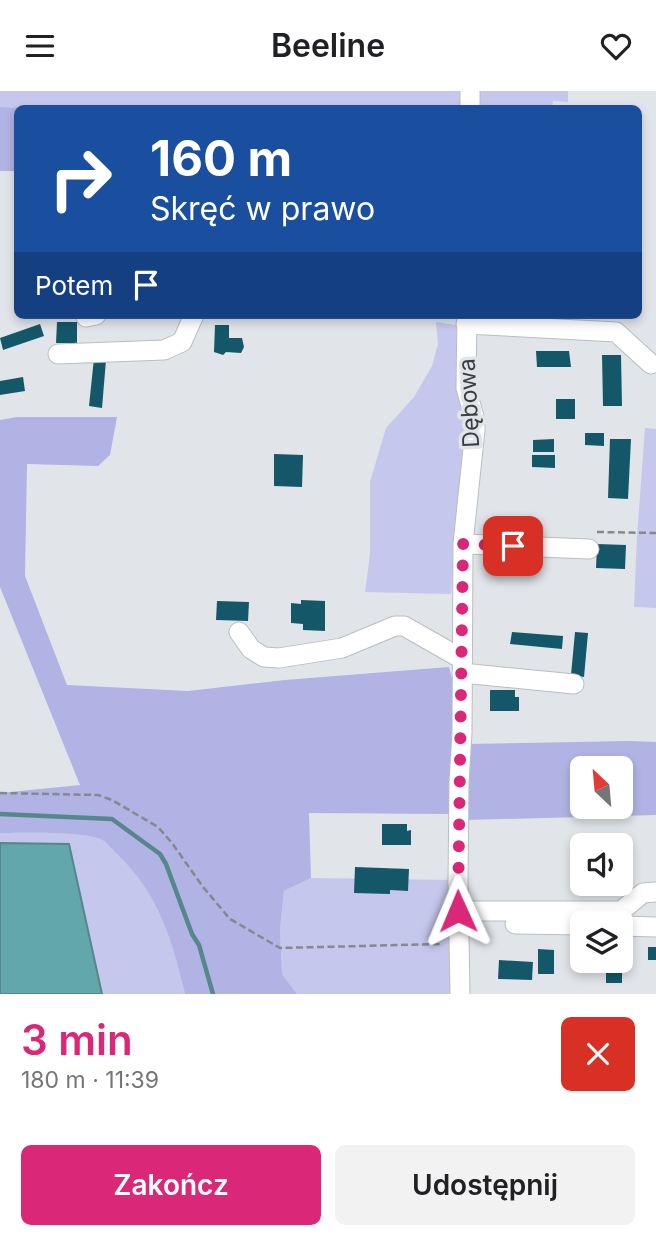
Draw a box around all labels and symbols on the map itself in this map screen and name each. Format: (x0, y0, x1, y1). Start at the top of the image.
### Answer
street label: Dębowa (453, 358, 485, 448)
pin (483, 516, 543, 576)
north arrow (570, 756, 634, 819)
position arrow (421, 874, 495, 948)

